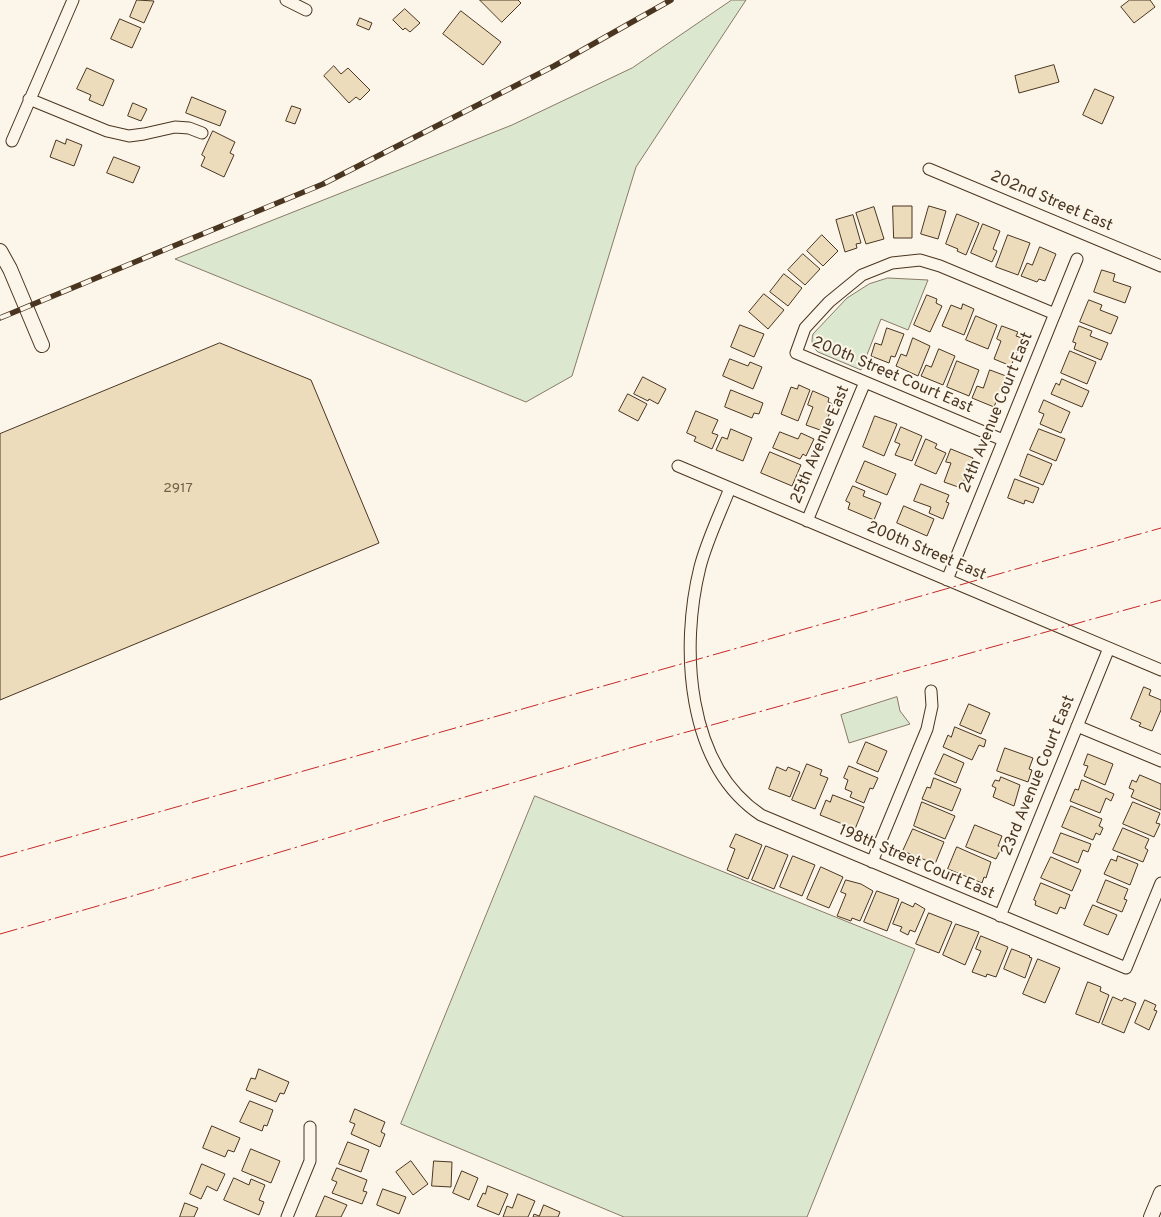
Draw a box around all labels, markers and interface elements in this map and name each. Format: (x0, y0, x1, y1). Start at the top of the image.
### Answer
street label: 202nd Street East (987, 168, 1115, 236)
street label: 24th Avenue Court East (956, 330, 1038, 496)
street label: 200th Street Court East (809, 333, 975, 419)
street label: 25th Avenue East (787, 383, 855, 507)
house number: 2917 (163, 481, 193, 497)
street label: 200th Street East (863, 518, 989, 586)
street label: 23rd Avenue Court East (998, 693, 1080, 859)
street label: 198th Street Court East (835, 821, 997, 905)

